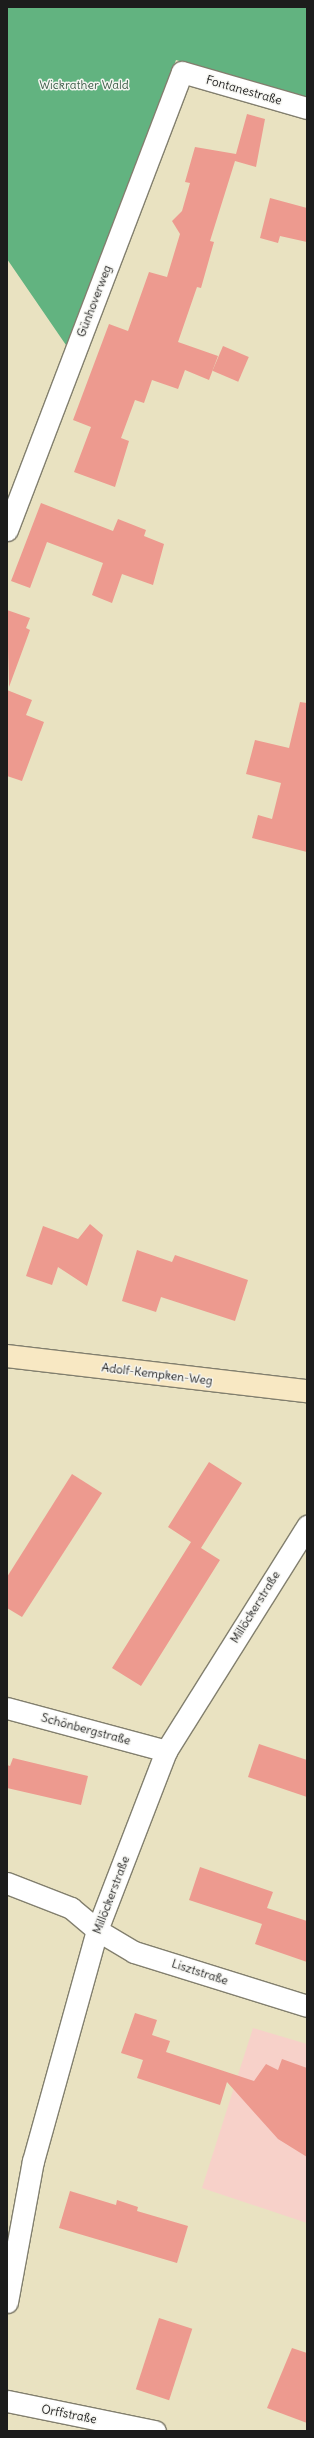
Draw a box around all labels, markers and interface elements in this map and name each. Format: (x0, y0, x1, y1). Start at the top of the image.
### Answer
street label: Fontanestraße (204, 72, 284, 108)
park label: Wickrather Wald (39, 78, 129, 92)
street label: Günhoverweg (74, 263, 114, 339)
street label: Adolf-Kempken-Weg (101, 1360, 213, 1388)
street label: Millöckerstraße (227, 1568, 283, 1646)
street label: Schönbergstraße (40, 1710, 132, 1748)
street label: Millöckerstraße (90, 1854, 132, 1936)
street label: Lisztstraße (170, 1956, 230, 1988)
street label: Orffstraße (40, 2402, 98, 2426)

